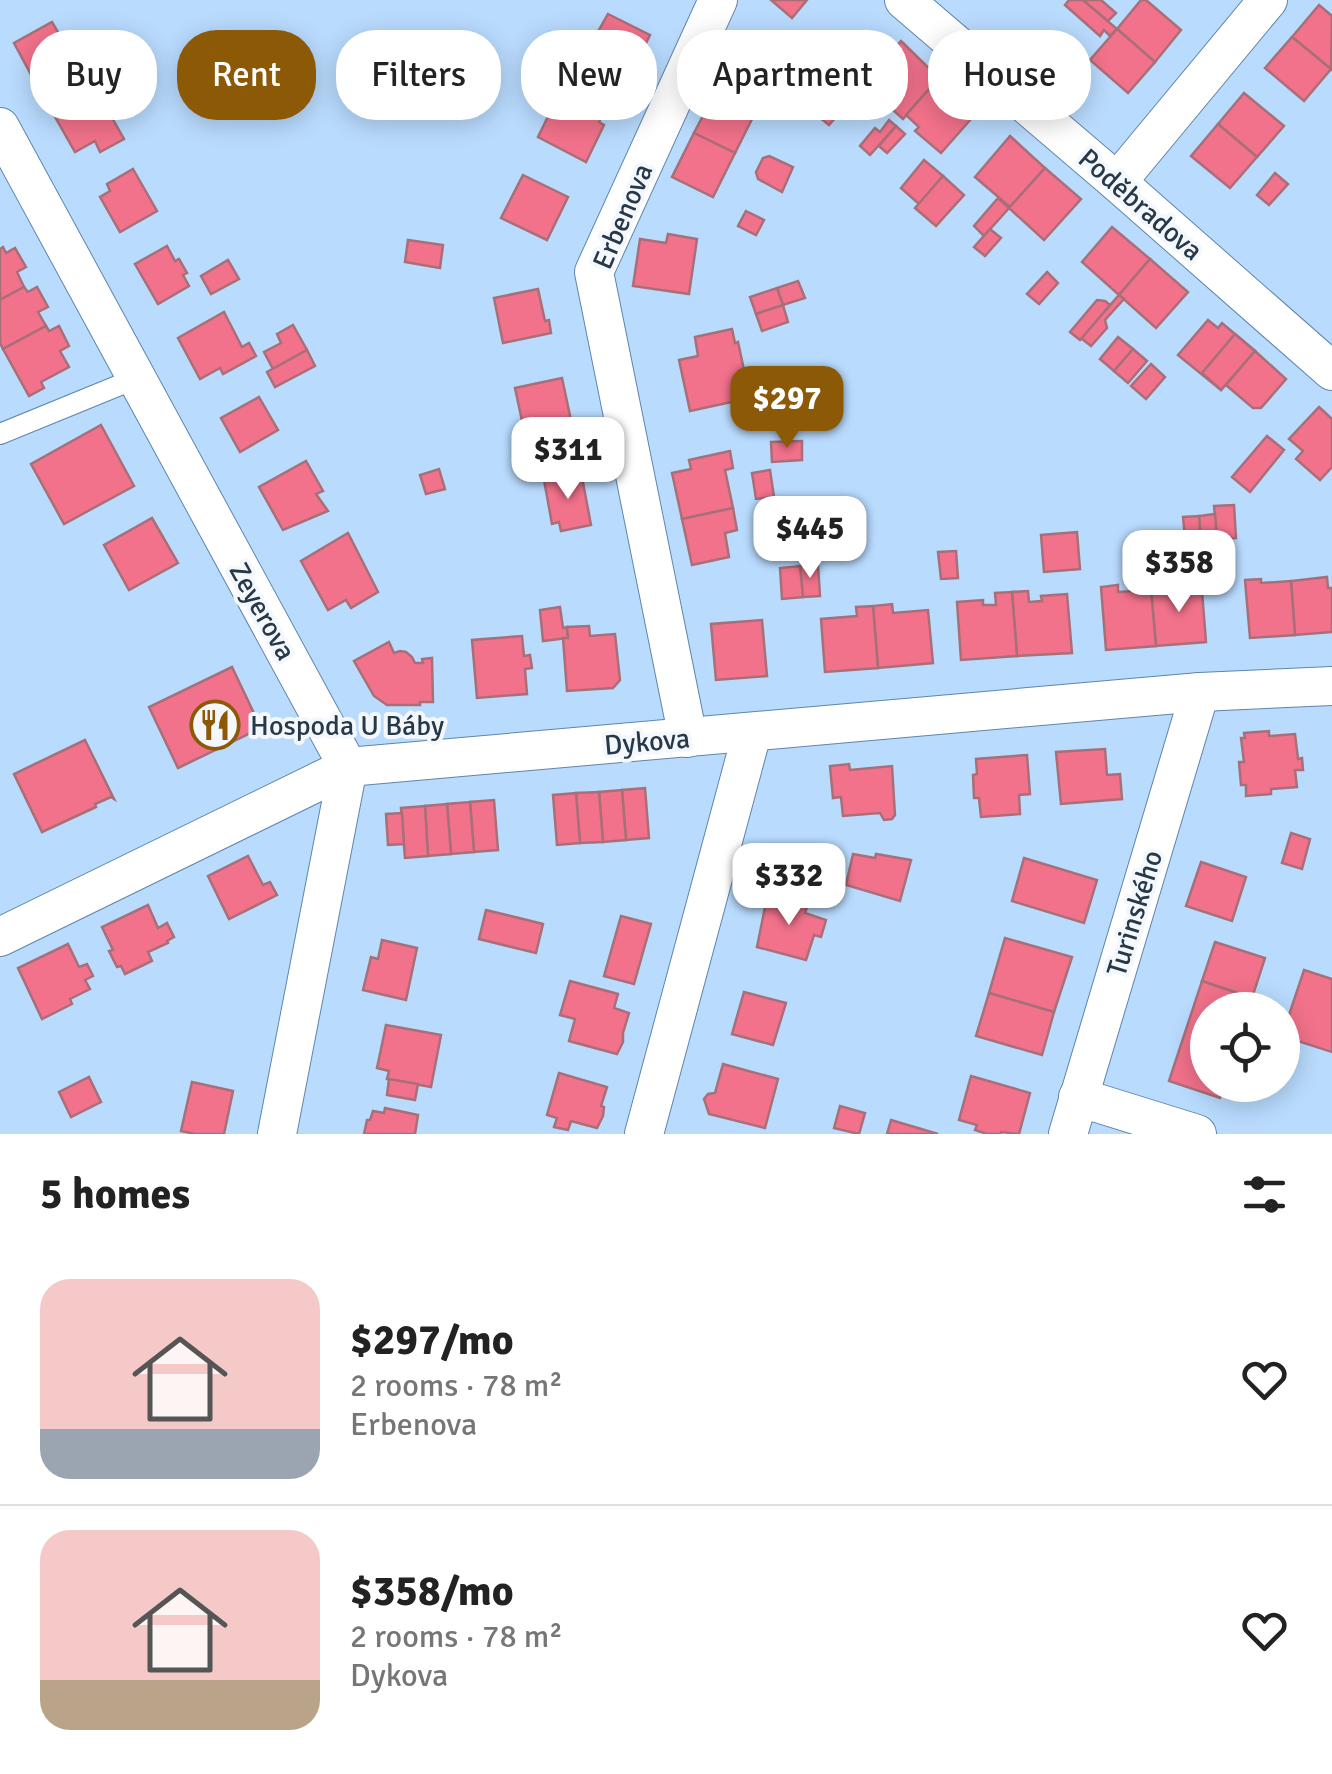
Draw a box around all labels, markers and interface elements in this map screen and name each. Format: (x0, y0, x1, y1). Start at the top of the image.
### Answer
chip: Buy (30, 30, 157, 120)
chip: Rent (177, 30, 316, 120)
chip: Filters (336, 30, 501, 120)
chip: New (521, 30, 657, 120)
chip: Apartment (677, 30, 908, 120)
chip: House (928, 30, 1091, 120)
street label: Poděbradova (1071, 142, 1209, 268)
street label: Erbenova (586, 158, 660, 274)
pin: $297 (728, 366, 846, 451)
text: $297 (752, 379, 822, 418)
pin: $311 (509, 417, 627, 502)
text: $311 (533, 430, 603, 469)
pin: $445 (751, 496, 869, 581)
text: $445 (775, 509, 845, 548)
pin: $358 (1120, 530, 1238, 615)
text: $358 (1144, 543, 1214, 582)
street label: Zeyerova (221, 557, 303, 666)
restaurant icon: Hospoda U Báby (189, 699, 241, 751)
place label: Hospoda U Báby (250, 709, 444, 743)
street label: Dykova (603, 721, 691, 763)
pin: $332 (730, 843, 848, 928)
street label: Turinského (1100, 846, 1170, 980)
text: $332 (754, 856, 824, 895)
map controls (1190, 992, 1300, 1102)
button: locate (1190, 992, 1300, 1102)
icon: filters (1237, 1167, 1292, 1222)
text: 5 homes (40, 1169, 190, 1220)
text: $297/mo (350, 1315, 514, 1366)
icon: home (120, 1319, 240, 1439)
icon: heart (1237, 1352, 1292, 1407)
text: 2 rooms · 78 m² (350, 1366, 563, 1405)
text: Erbenova (350, 1405, 477, 1444)
text: $358/mo (350, 1566, 514, 1617)
icon: home (120, 1570, 240, 1690)
icon: heart (1237, 1603, 1292, 1658)
text: 2 rooms · 78 m² (350, 1617, 563, 1656)
text: Dykova (350, 1656, 448, 1695)

